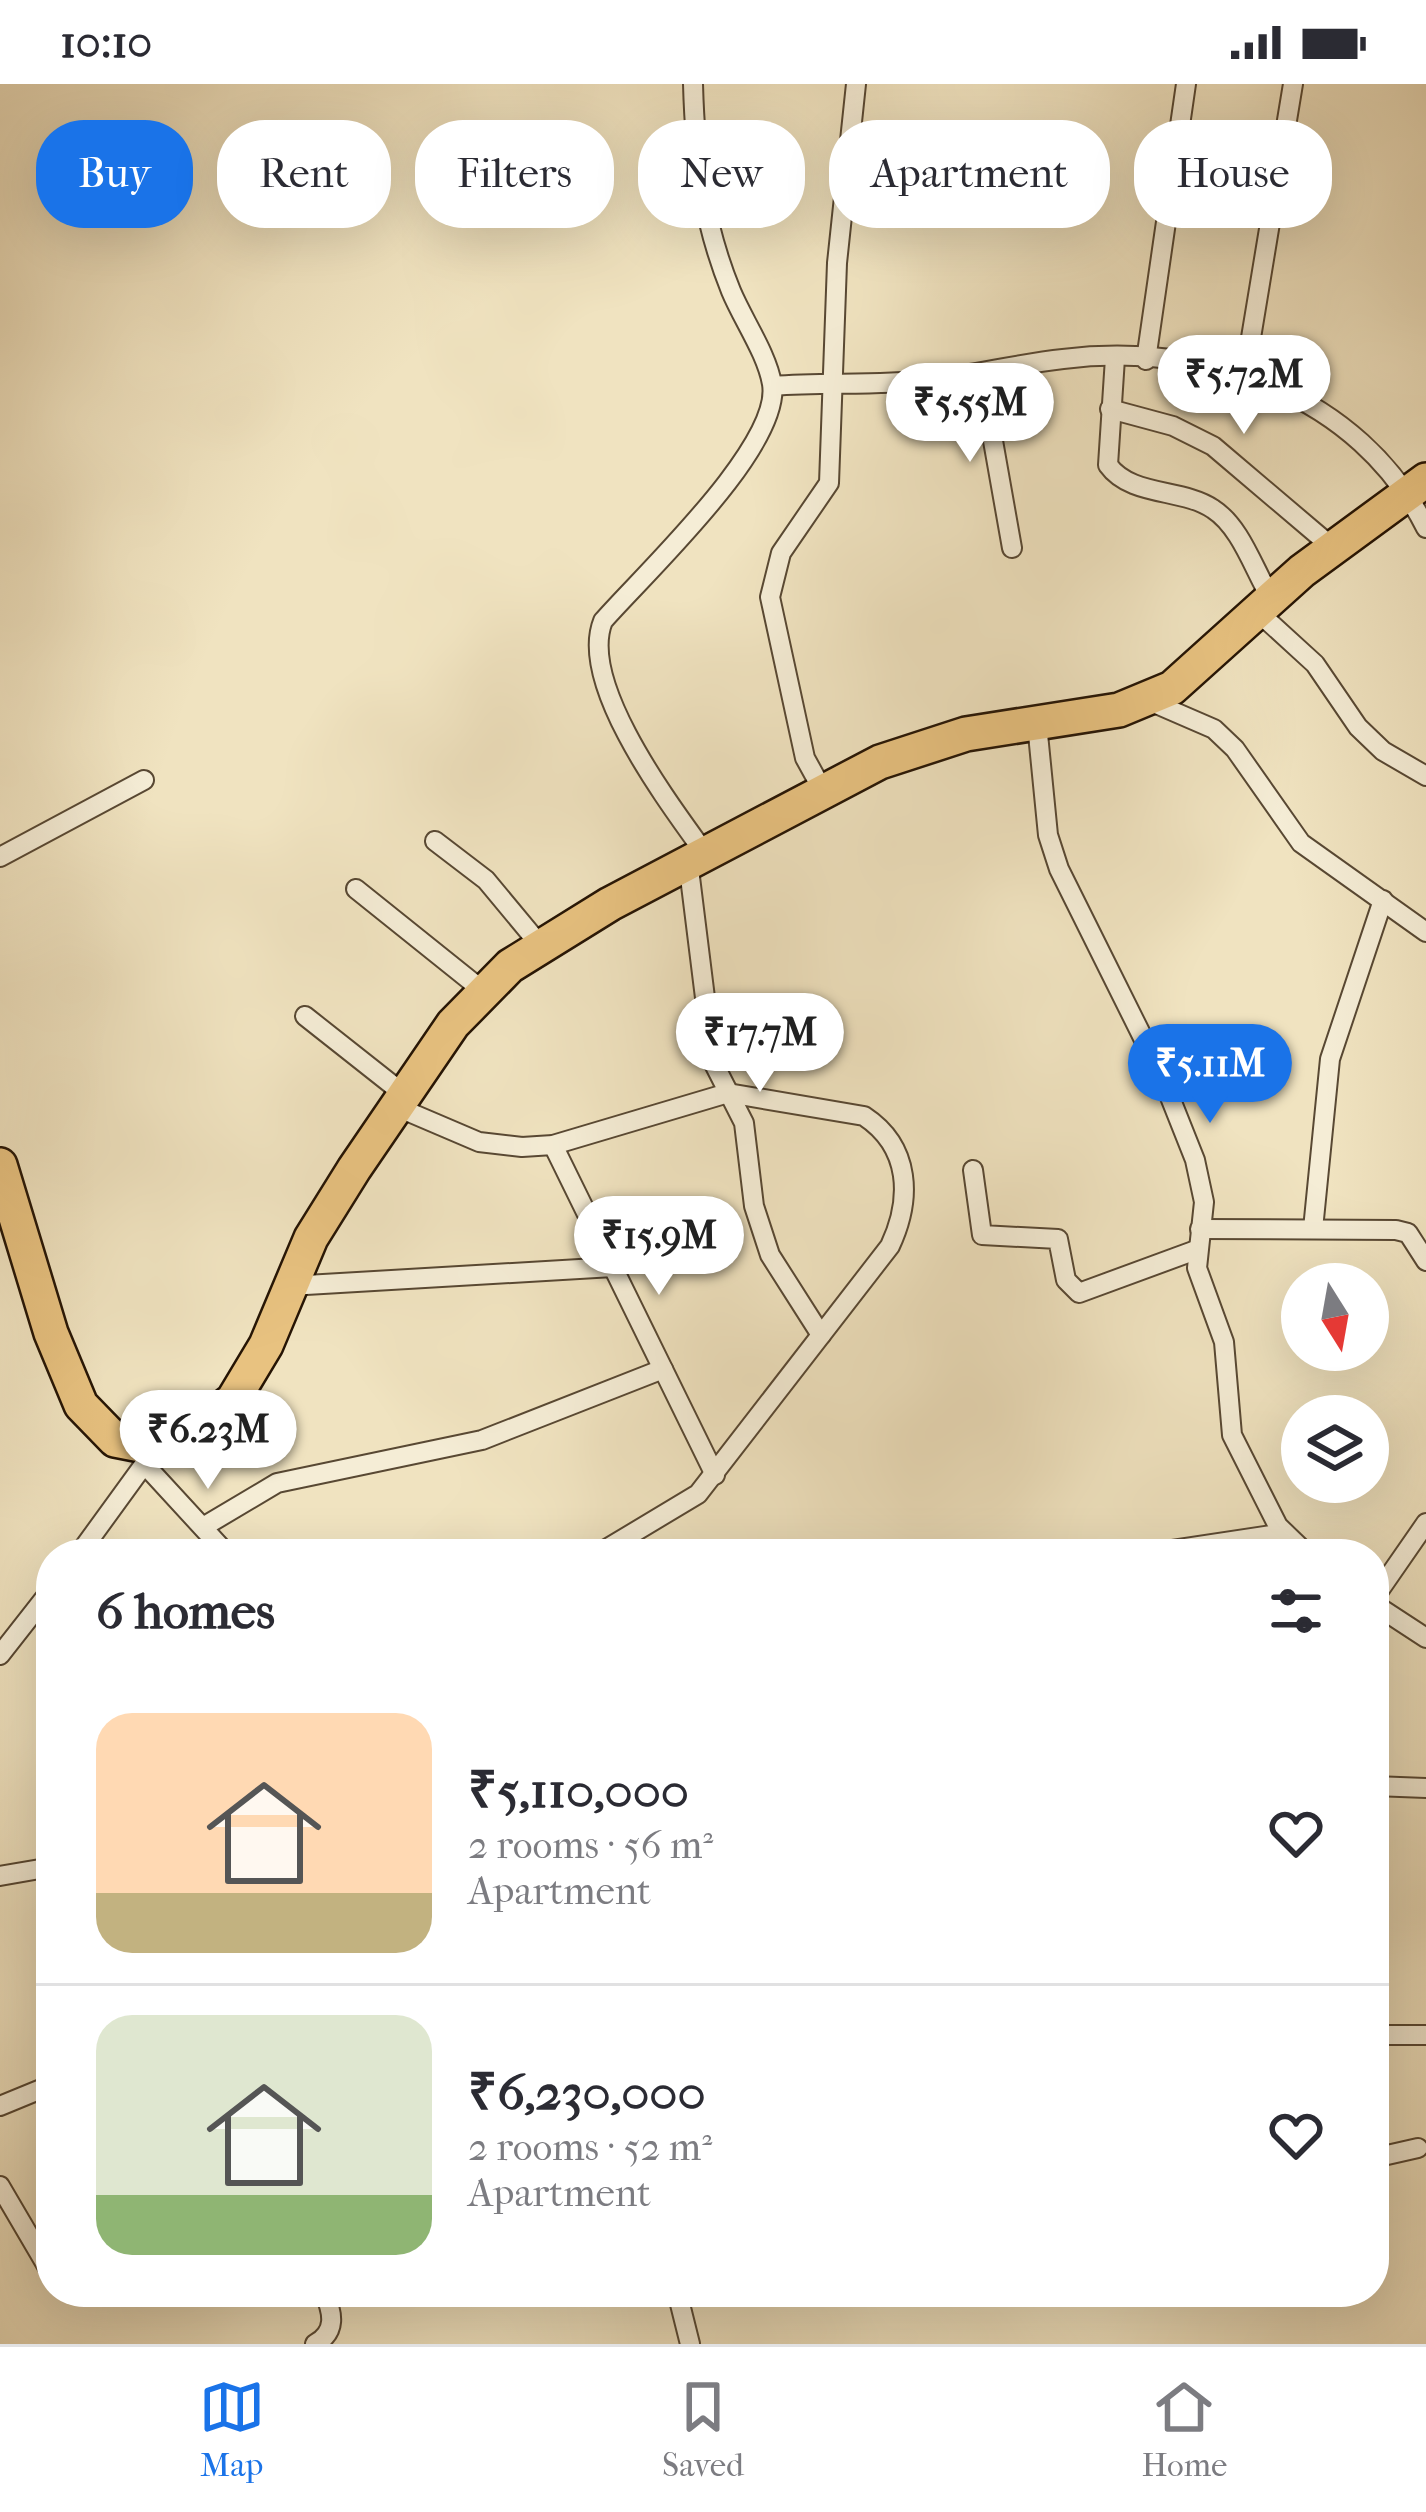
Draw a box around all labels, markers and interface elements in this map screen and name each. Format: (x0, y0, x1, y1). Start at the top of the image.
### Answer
text: 10:10 (60, 16, 152, 69)
chip: Buy (36, 120, 193, 228)
chip: Rent (217, 120, 391, 228)
chip: Filters (415, 120, 614, 228)
chip: New (638, 120, 805, 228)
chip: Apartment (829, 120, 1110, 228)
chip: House (1134, 120, 1332, 228)
pin: ₹5.72M (1146, 335, 1342, 437)
text: ₹5.72M (1185, 351, 1303, 397)
pin: ₹5.55M (872, 363, 1068, 465)
text: ₹5.55M (913, 379, 1027, 425)
pin: ₹17.7M (662, 993, 858, 1095)
text: ₹17.7M (703, 1009, 817, 1055)
pin: ₹5.11M (1112, 1024, 1308, 1126)
text: ₹5.11M (1155, 1040, 1265, 1086)
pin: ₹15.9M (561, 1196, 757, 1298)
text: ₹15.9M (601, 1212, 717, 1258)
north arrow (1281, 1263, 1389, 1371)
map controls (1281, 1263, 1389, 1503)
pin: ₹6.23M (110, 1390, 306, 1492)
button: layers (1281, 1395, 1389, 1503)
text: ₹6.23M (147, 1406, 269, 1452)
icon: filters (1263, 1578, 1329, 1644)
text: 6 homes (96, 1581, 275, 1641)
text: ₹5,110,000 (468, 1760, 689, 1820)
icon: home (192, 1761, 336, 1905)
icon: heart (1263, 1800, 1329, 1866)
text: 2 rooms · 56 m² (468, 1822, 713, 1868)
text: Apartment (468, 1868, 651, 1914)
text: ₹6,230,000 (468, 2062, 706, 2122)
icon: home (192, 2063, 336, 2207)
icon: heart (1263, 2102, 1329, 2168)
text: 2 rooms · 52 m² (468, 2124, 712, 2170)
text: Apartment (468, 2170, 651, 2216)
tab: Map (199, 2374, 265, 2485)
tab: Saved (662, 2374, 744, 2485)
tab: Home (1141, 2374, 1227, 2485)

